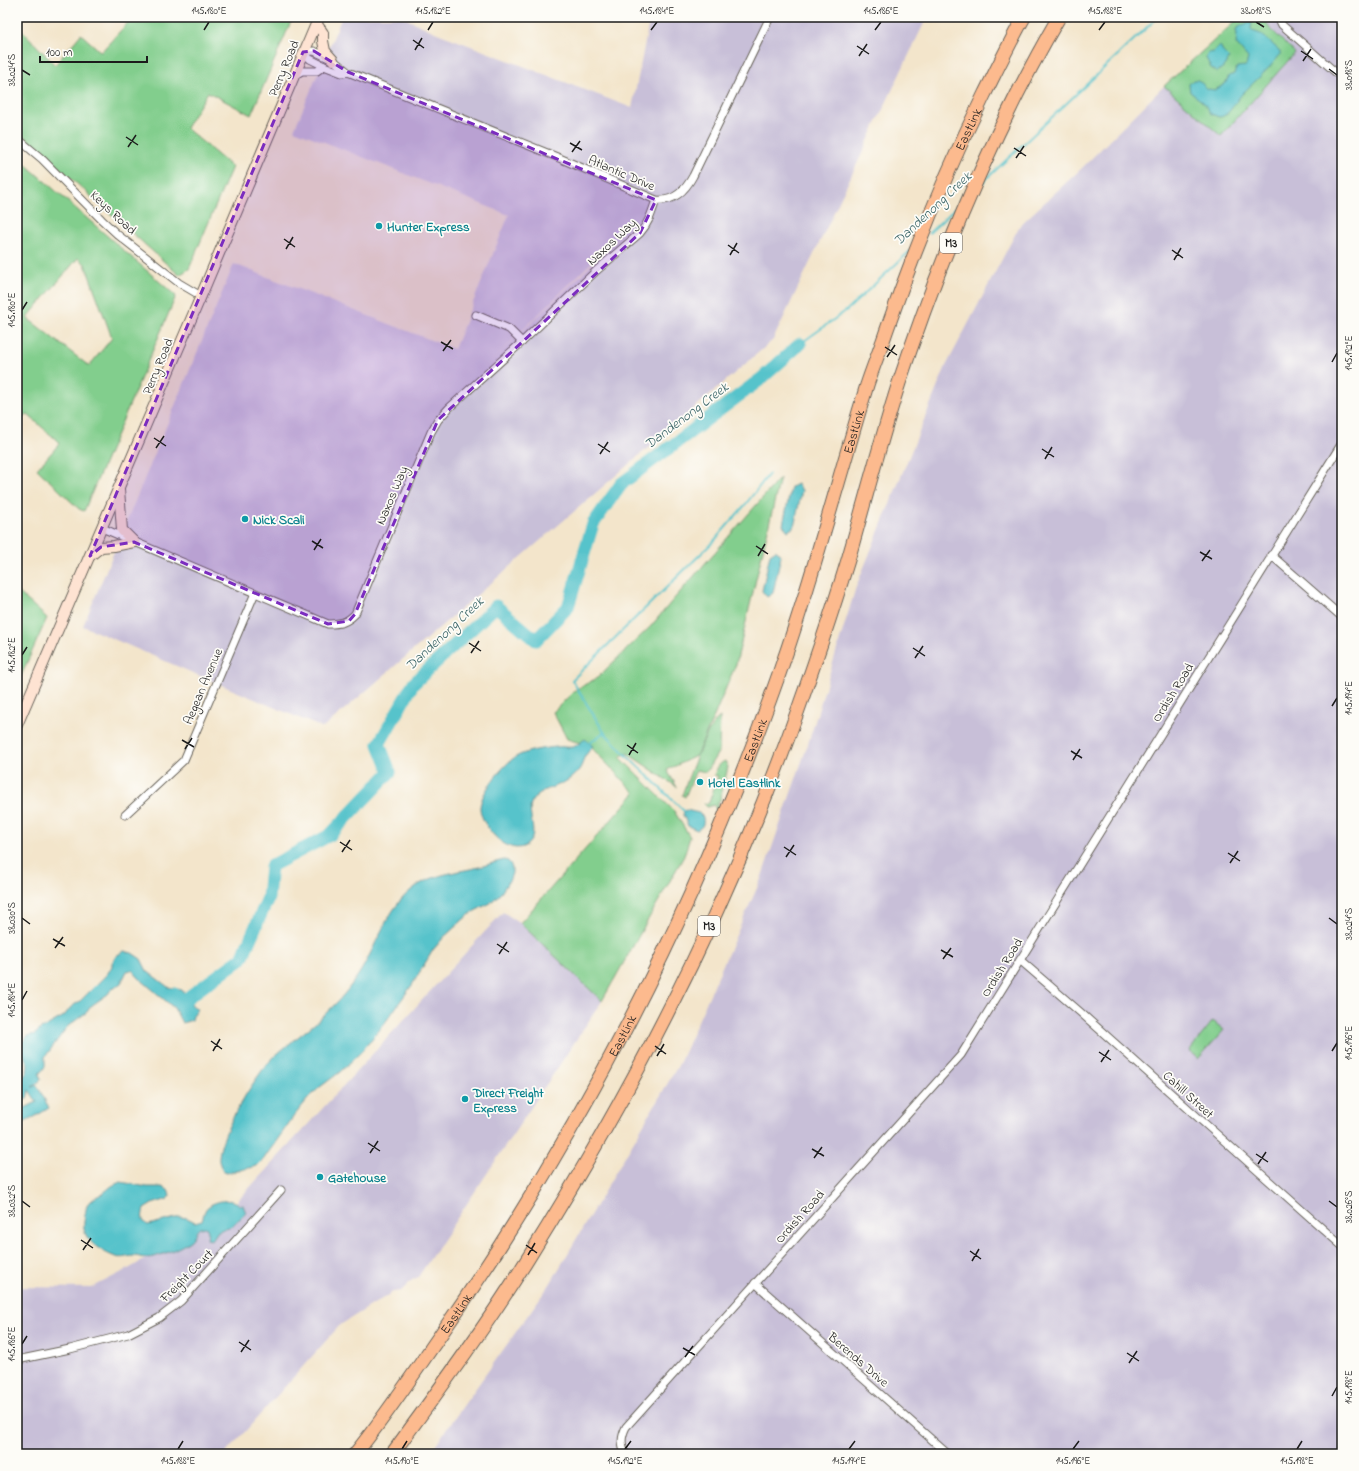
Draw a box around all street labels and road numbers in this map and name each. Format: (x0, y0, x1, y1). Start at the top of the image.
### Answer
street label: Perry Road (264, 37, 306, 100)
street label: EastLink (951, 105, 988, 154)
street label: Atlantic Drive (585, 151, 658, 196)
street label: Keys Road (85, 187, 141, 241)
street label: Naxos Way (583, 214, 642, 271)
road number: M3 (940, 233, 962, 253)
street label: Perry Road (138, 335, 180, 398)
street label: EastLink (839, 407, 870, 456)
street label: Naxos Way (371, 463, 414, 528)
street label: Aegean Avenue (179, 645, 229, 728)
street label: Ordish Road (1148, 659, 1199, 726)
street label: EastLink (739, 716, 773, 765)
road number: M3 (698, 916, 720, 936)
street label: Ordish Road (977, 934, 1028, 1001)
street label: EastLink (604, 1011, 642, 1061)
street label: Cahill Street (1158, 1067, 1218, 1124)
street label: Ordish Road (771, 1185, 830, 1248)
street label: Freight Court (155, 1245, 219, 1308)
street label: EastLink (436, 1290, 477, 1338)
street label: Berends Drive (823, 1328, 893, 1392)

